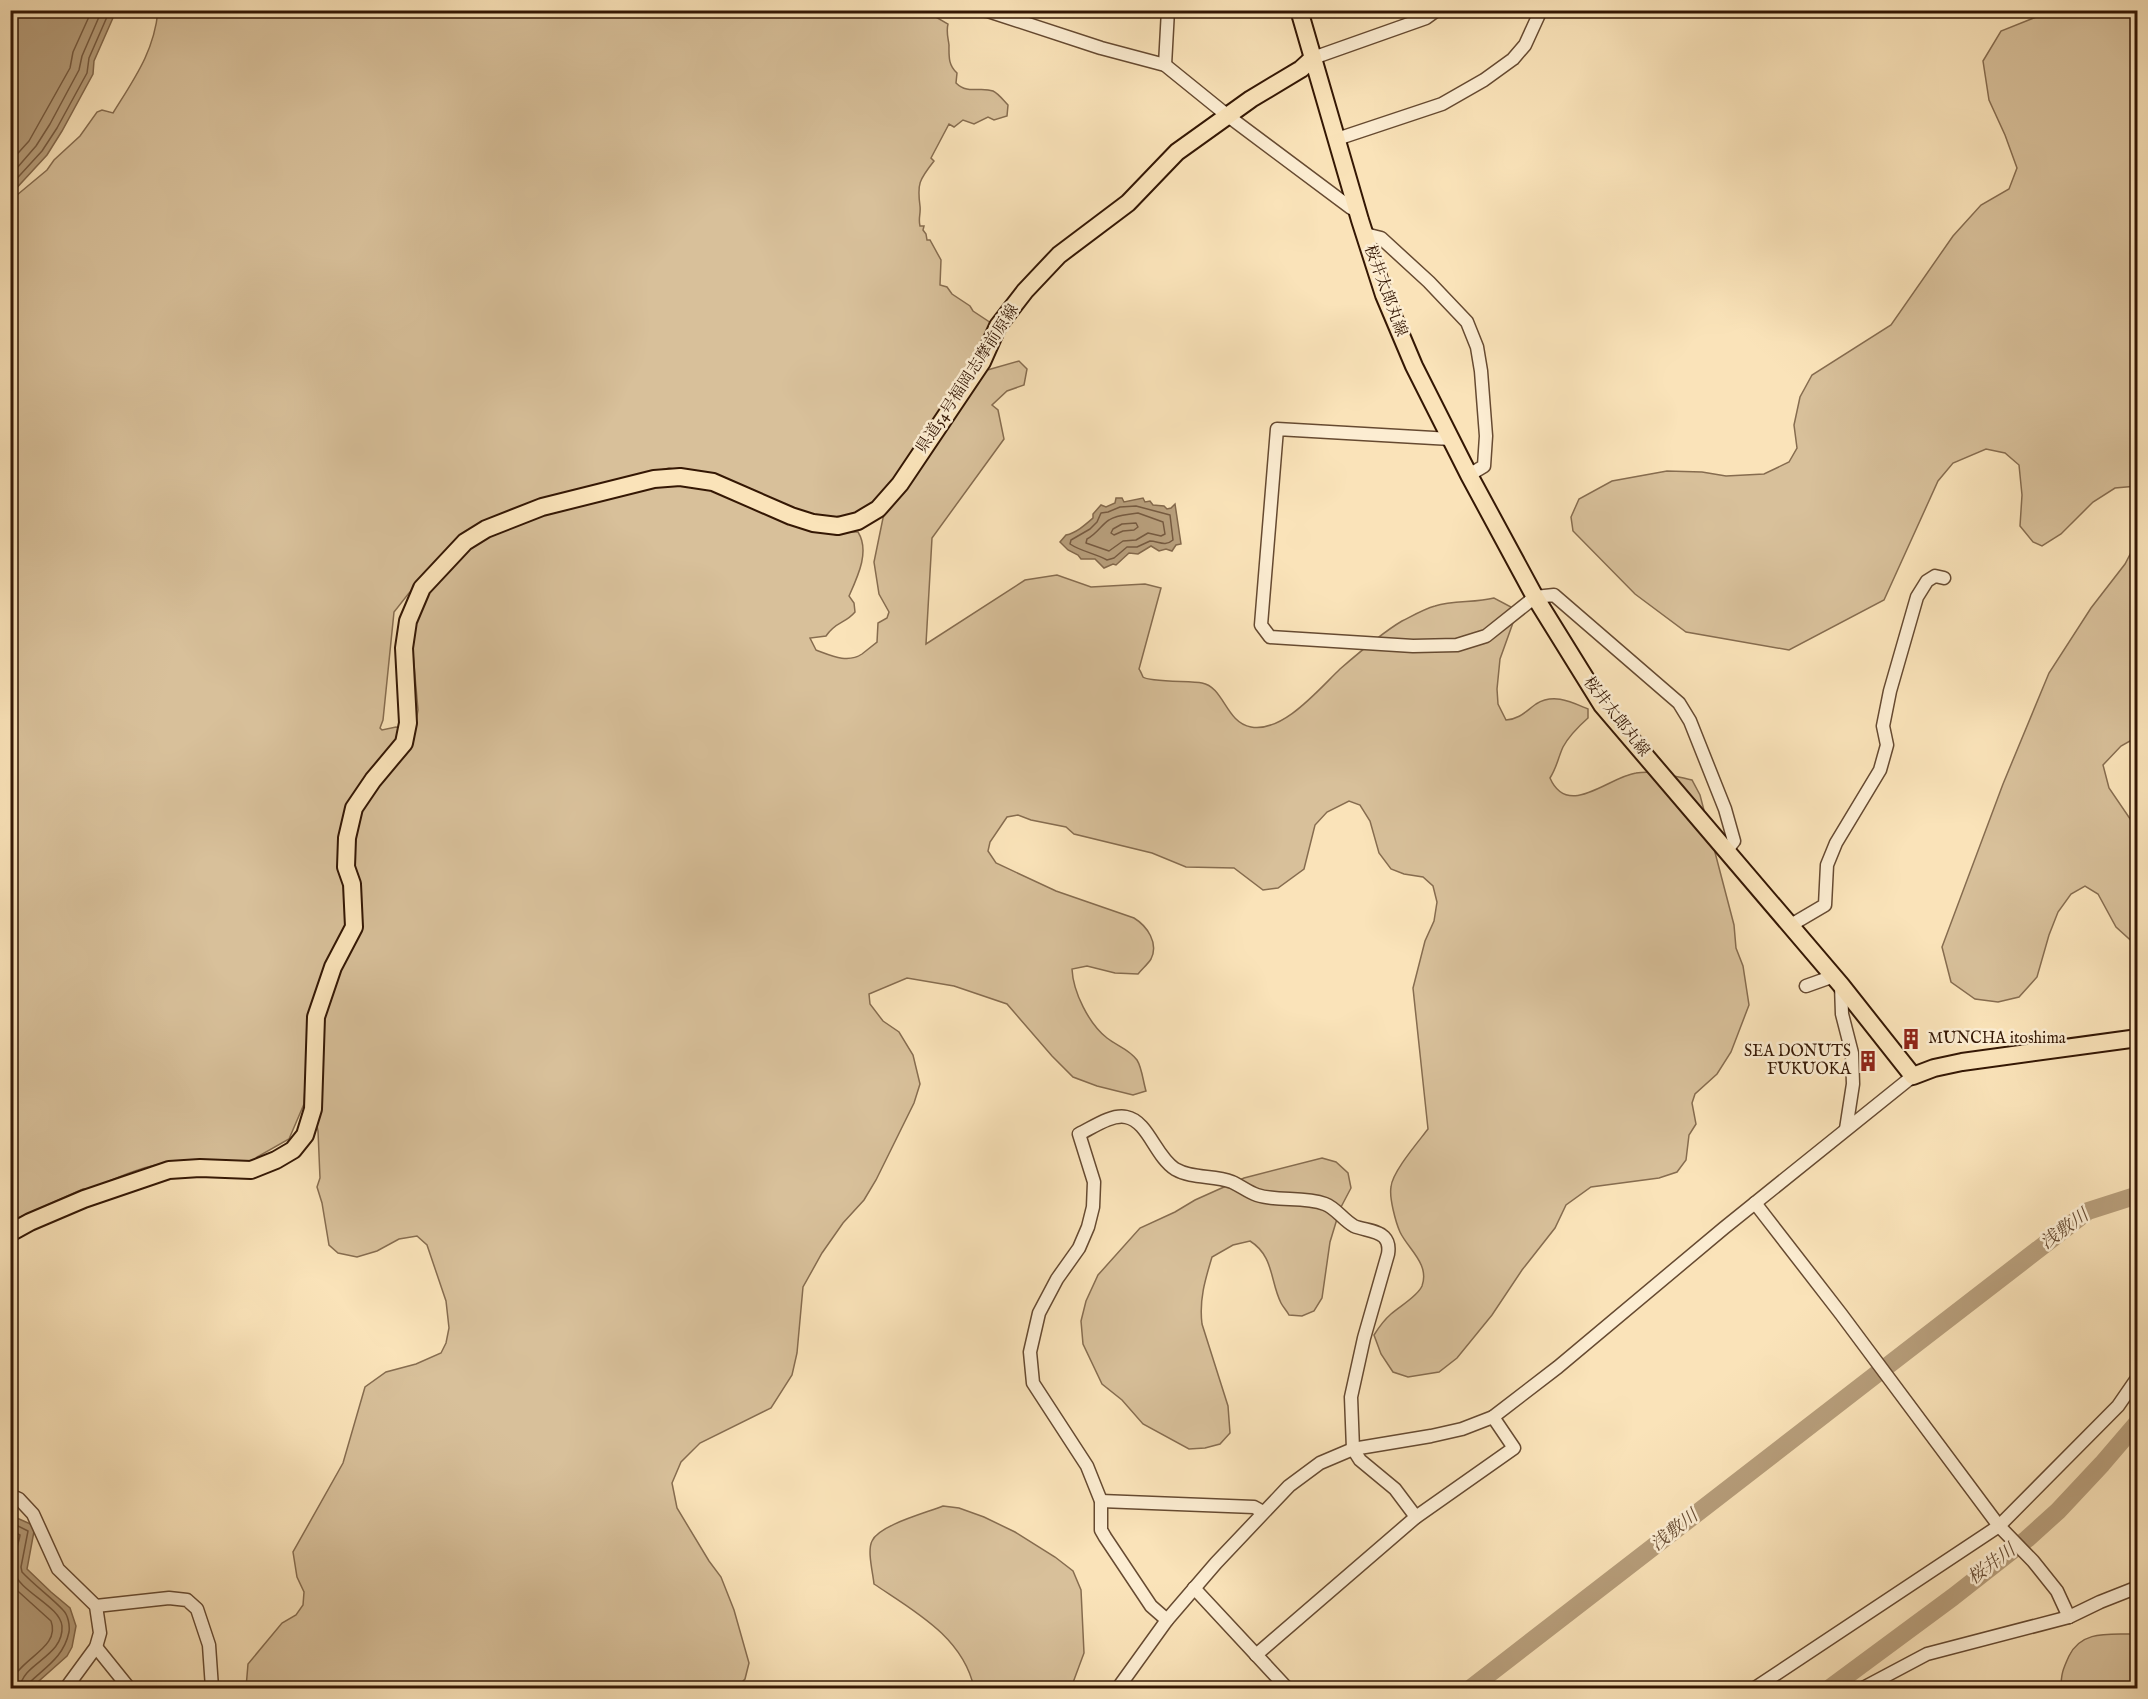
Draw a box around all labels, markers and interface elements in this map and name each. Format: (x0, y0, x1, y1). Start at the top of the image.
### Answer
street label: 桜井太郎丸線 (1359, 242, 1411, 340)
street label: 県道54号福岡志摩前原線 (912, 301, 1024, 457)
street label: 桜井太郎丸線 (1579, 673, 1653, 761)
building icon: MUNCHA itoshima (1899, 1027, 1923, 1051)
place label: MUNCHA itoshima (1928, 1029, 2066, 1049)
place label: SEA DONUTS FUKUOKA (1744, 1042, 1852, 1080)
building icon: SEA DONUTS FUKUOKA (1856, 1049, 1880, 1073)
water label: 浅敷川 (2036, 1204, 2095, 1255)
water label: 浅敷川 (1647, 1504, 1705, 1557)
water label: 桜井川 (1964, 1538, 2022, 1590)

